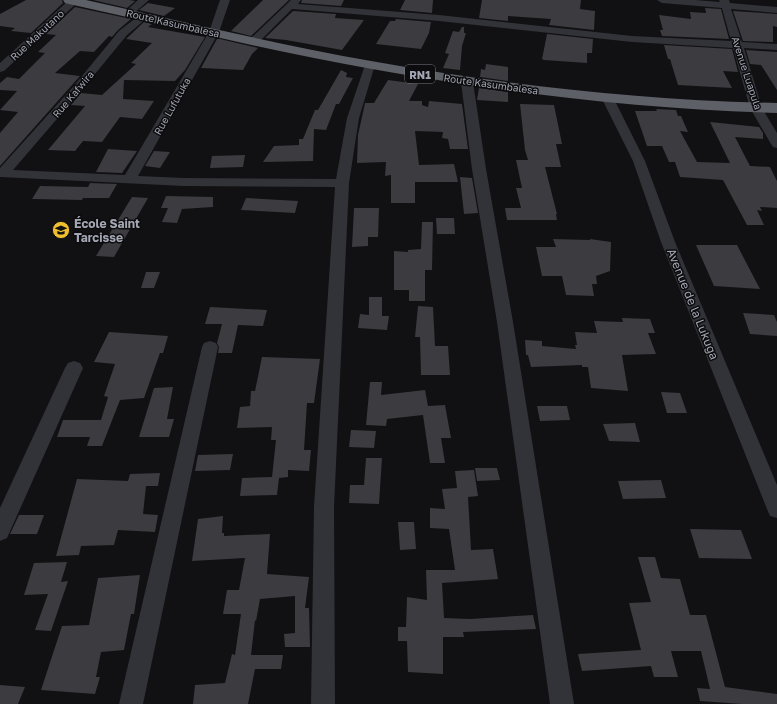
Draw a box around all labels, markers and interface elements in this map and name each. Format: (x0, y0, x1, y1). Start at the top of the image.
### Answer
street label: Route Kasumbalesa (125, 6, 221, 40)
street label: Rue Makutano (8, 7, 66, 63)
street label: Avenue Luapula (730, 35, 764, 111)
road number: RN1 (405, 65, 435, 83)
street label: Rue Kafwira (50, 68, 96, 120)
street label: Route Kasumbalesa (443, 71, 539, 97)
street label: Rue Lufutuka (151, 75, 193, 137)
place label: École Saint Tarcisse (74, 216, 140, 245)
school or university icon: École Saint Tarcisse (51, 220, 71, 240)
street label: Avenue de la Lukuga (664, 246, 722, 362)

